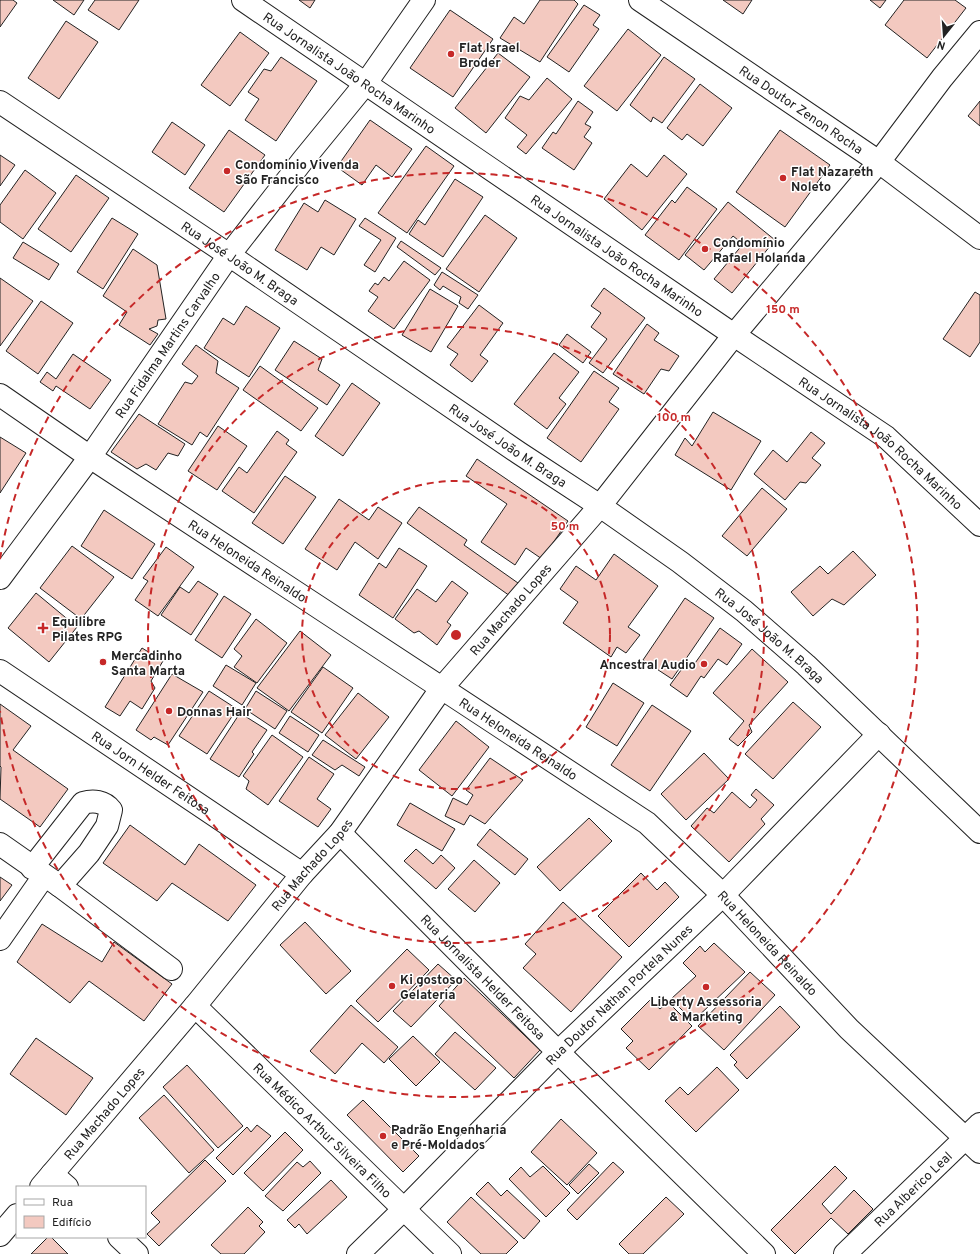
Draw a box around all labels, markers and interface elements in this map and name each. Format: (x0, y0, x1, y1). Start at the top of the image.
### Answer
street label: Rua Jornalista João Rocha Marinho (259, 10, 438, 139)
north arrow (924, 16, 964, 56)
text: N (936, 37, 947, 52)
place label: Flat Israel Broder (459, 41, 520, 72)
marker: Flat Israel Broder (446, 49, 456, 59)
street label: Rua Doutor Zenon Rocha (735, 63, 865, 159)
place label: Condominio Vivenda São Francisco (235, 158, 359, 189)
place label: Flat Nazareth Noleto (791, 165, 873, 196)
marker: Condominio Vivenda São Francisco (222, 166, 232, 176)
marker: Flat Nazareth Noleto (778, 173, 788, 183)
street label: Rua Jornalista João Rocha Marinho (527, 192, 705, 321)
street label: Rua José João M. Braga (177, 219, 301, 310)
place label: Condomínio Rafael Holanda (713, 236, 805, 267)
marker: Condomínio Rafael Holanda (700, 244, 710, 254)
street label: Rua Fidalma Martins Carvalho (113, 270, 225, 422)
text: 150 m (766, 302, 800, 318)
street label: Rua Jornalista João Rocha Marinho (795, 375, 965, 514)
street label: Rua José João M. Braga (445, 401, 569, 492)
text: 100 m (657, 410, 691, 426)
street label: Rua Heloneida Reinaldo (184, 518, 309, 607)
text: 50 m (551, 519, 579, 535)
street label: Rua Machado Lopes (468, 561, 556, 660)
street label: Rua José João M. Braga (711, 586, 826, 688)
place label: Equilibre Pilates RPG (52, 615, 123, 646)
marker: Equilibre Pilates RPG (37, 622, 49, 634)
centre of rings (449, 628, 463, 642)
place label: Mercadinho Santa Marta (111, 649, 185, 680)
marker: Mercadinho Santa Marta (98, 657, 108, 667)
place label: Ancestral Audio (599, 658, 696, 674)
marker: Ancestral Audio (699, 659, 709, 669)
street label: Rua Heloneida Reinaldo (455, 696, 580, 785)
place label: Donnas Hair (177, 705, 252, 721)
marker: Donnas Hair (164, 706, 174, 716)
street label: Rua Jorn Helder Feitosa (88, 729, 212, 820)
street label: Rua Machado Lopes (269, 817, 357, 915)
street label: Rua Heloneida Reinaldo (713, 888, 820, 1000)
street label: Rua Jornalista Helder Feitosa (416, 912, 547, 1044)
street label: Rua Doutor Nathan Portela Nunes (543, 922, 697, 1070)
place label: Ki gostoso Gelateria (400, 973, 463, 1004)
marker: Ki gostoso Gelateria (387, 981, 397, 991)
marker: Liberty Assessoria & Marketing (701, 982, 711, 992)
place label: Liberty Assessoria & Marketing (650, 995, 762, 1026)
street label: Rua Médico Arthur Silveira Filho (249, 1061, 394, 1202)
street label: Rua Machado Lopes (62, 1065, 149, 1164)
place label: Padrão Engenharia e Pré-Moldados (391, 1123, 506, 1154)
marker: Padrão Engenharia e Pré-Moldados (378, 1131, 388, 1141)
street label: Rua Alberico Leal (872, 1149, 956, 1231)
legend (16, 1186, 146, 1238)
text: Rua (52, 1195, 73, 1211)
text: Edifício (52, 1215, 92, 1231)

